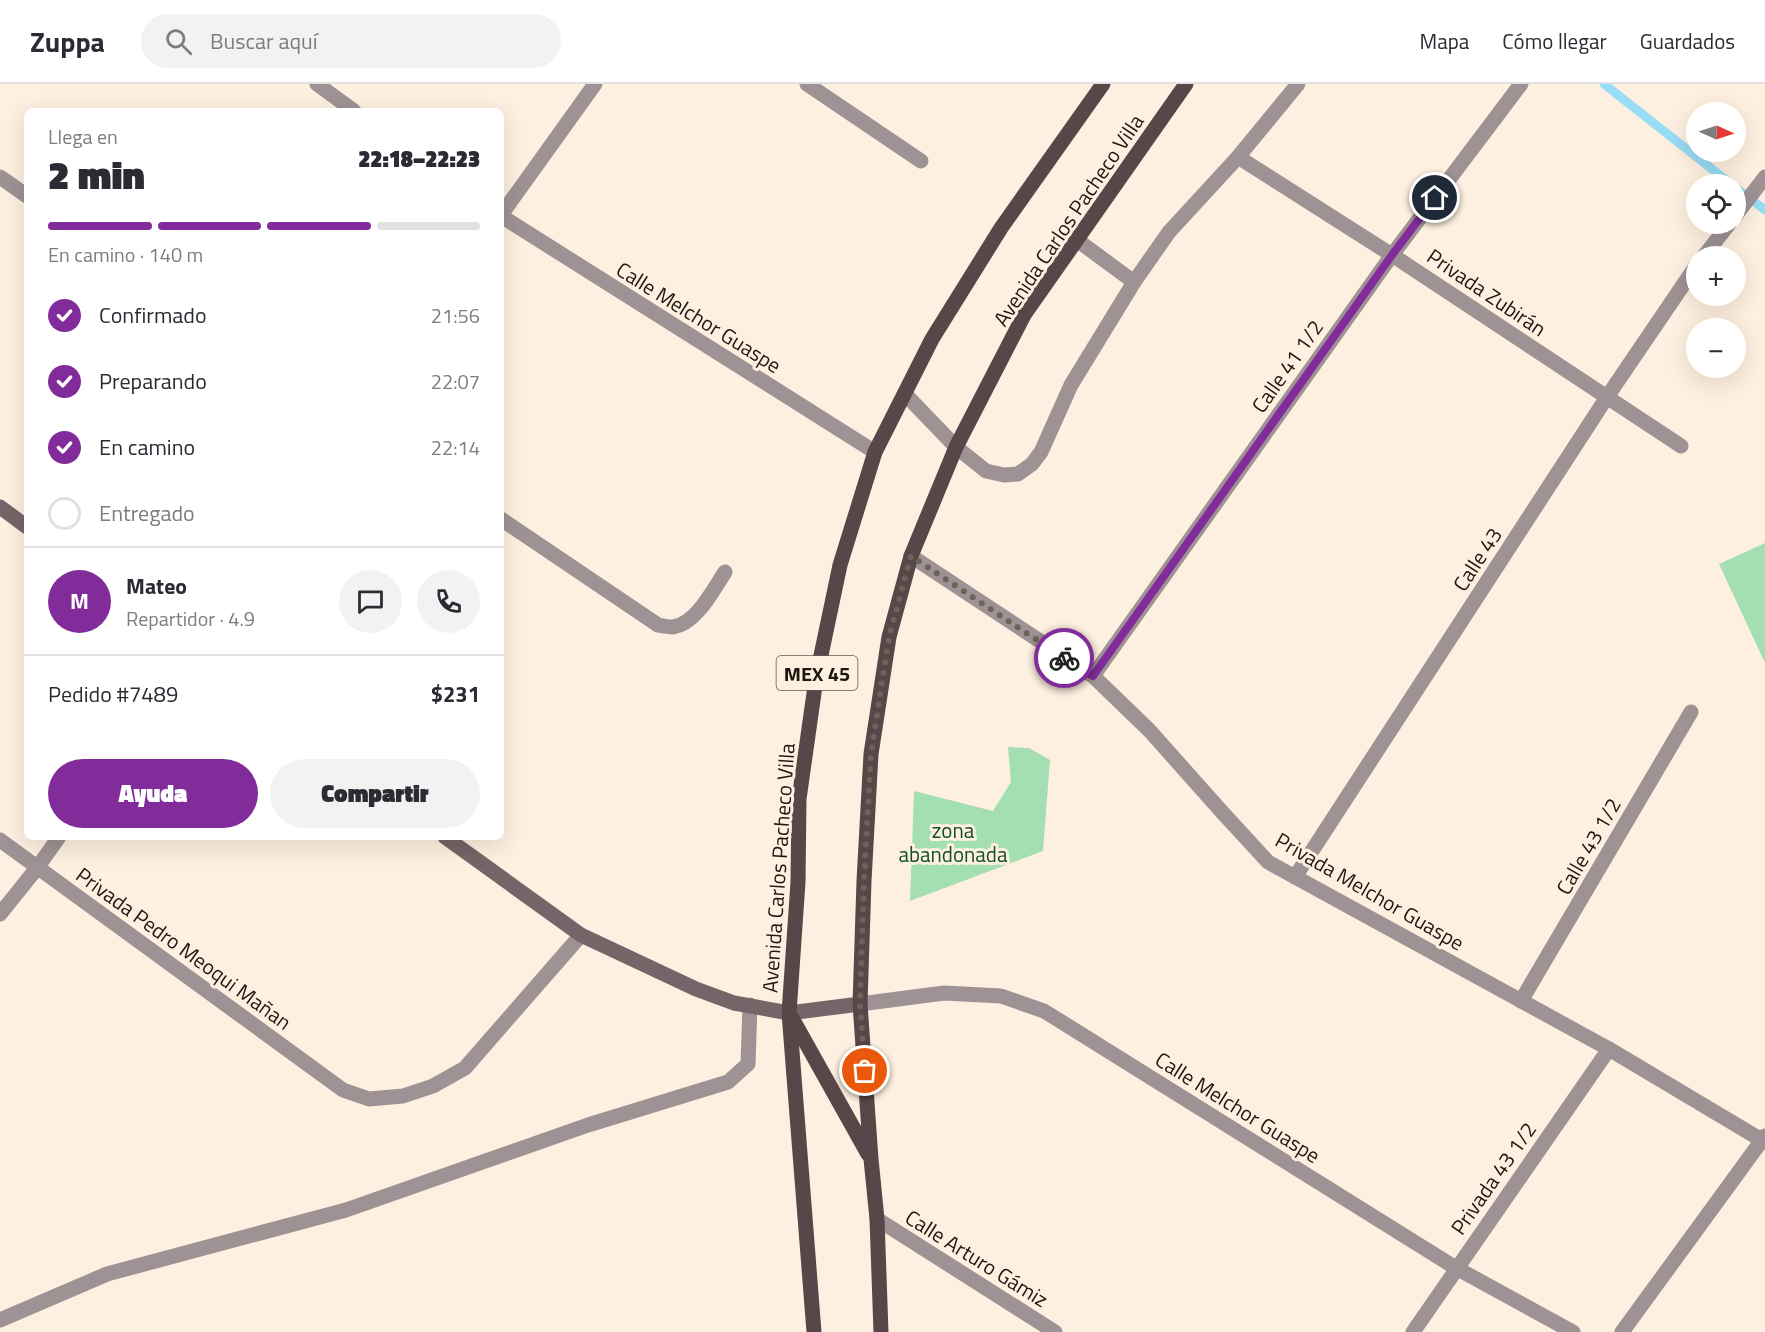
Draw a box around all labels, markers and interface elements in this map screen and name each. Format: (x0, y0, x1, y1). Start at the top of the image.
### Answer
search box (141, 14, 561, 68)
text: Zuppa (30, 20, 105, 63)
text: Buscar aquí (210, 24, 318, 58)
icon: search (162, 25, 195, 58)
text: Mapa (1420, 25, 1469, 57)
text: Cómo llegar (1502, 25, 1607, 57)
text: Guardados (1640, 25, 1735, 57)
north arrow (1686, 102, 1746, 162)
map controls (1686, 102, 1746, 378)
street label: Avenida Carlos Pacheco Villa (985, 107, 1151, 333)
text: Llega en (48, 121, 118, 152)
text: 22:18–22:23 (358, 142, 480, 176)
text: 2 min (48, 145, 145, 204)
pin (1409, 172, 1460, 223)
button: locate (1686, 174, 1746, 234)
icon: home (1418, 181, 1451, 214)
text: En camino · 140 m (48, 239, 203, 270)
street label: Privada Zubirán (1421, 240, 1553, 344)
button: + (1686, 246, 1746, 306)
street label: Calle Melchor Guaspe (610, 253, 788, 381)
text: Confirmado (99, 298, 207, 332)
icon: check (48, 299, 81, 332)
text: 21:56 (431, 300, 480, 331)
street label: Calle 41 1/2 (1243, 313, 1331, 419)
button: − (1686, 318, 1746, 378)
text: Preparando (99, 364, 207, 398)
icon: check (48, 365, 81, 398)
text: 22:07 (431, 366, 480, 397)
text: En camino (99, 430, 195, 464)
icon: check (48, 431, 81, 464)
text: 22:14 (431, 432, 480, 463)
text: Entregado (99, 496, 195, 530)
street label: Calle 43 (1444, 521, 1510, 597)
text: Mateo (126, 569, 187, 603)
button: chat (339, 570, 402, 633)
button: phone (417, 570, 480, 633)
text: M (70, 584, 89, 618)
text: Repartidor · 4.9 (126, 603, 255, 634)
courier (1034, 628, 1094, 688)
icon: bike (1048, 642, 1081, 675)
road number: MEX 45 (776, 656, 858, 690)
text: Pedido #7489 (48, 677, 178, 711)
text: $231 (431, 677, 480, 711)
street label: Avenida Carlos Pacheco Villa (753, 742, 803, 994)
button: Ayuda (48, 759, 258, 828)
button: Compartir (270, 759, 480, 828)
street label: Calle 43 1/2 (1547, 792, 1629, 900)
park label: zona abandonada (899, 814, 1008, 870)
street label: Privada Melchor Guaspe (1270, 824, 1470, 958)
street label: Privada Pedro Meoqui Mañan (70, 859, 298, 1037)
street label: Calle Melchor Guaspe (1149, 1043, 1327, 1171)
pin (839, 1045, 890, 1096)
icon: bag (848, 1054, 881, 1087)
street label: Privada 43 1/2 (1442, 1115, 1544, 1241)
street label: Calle Arturo Gámiz (899, 1201, 1055, 1315)

